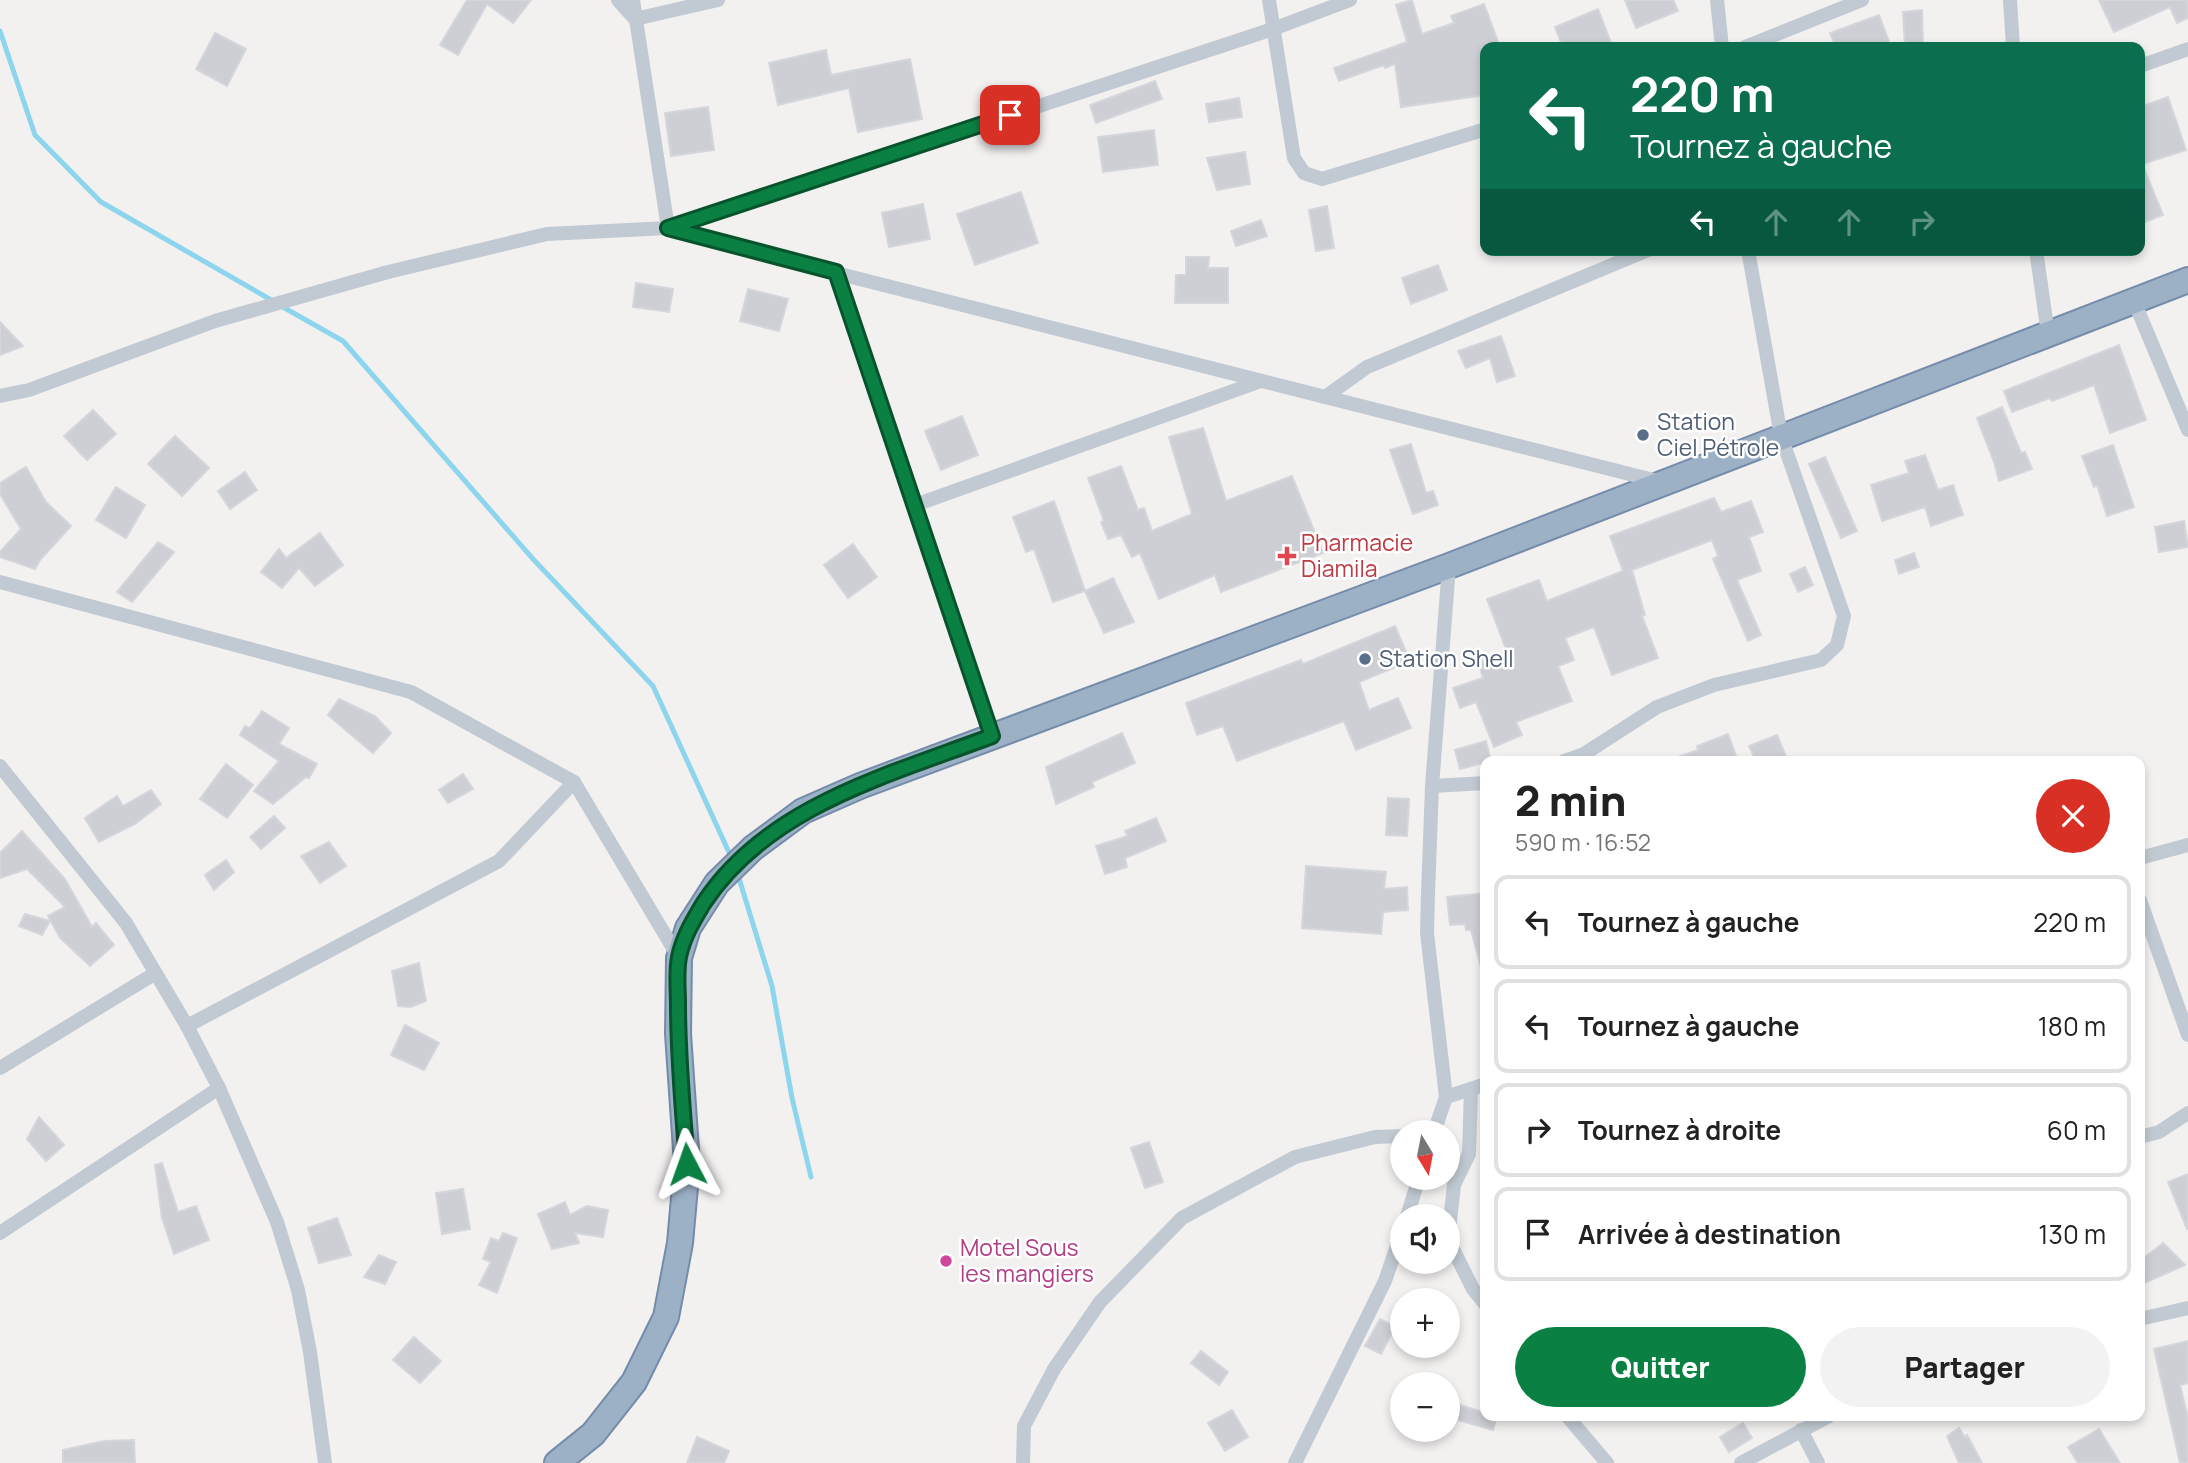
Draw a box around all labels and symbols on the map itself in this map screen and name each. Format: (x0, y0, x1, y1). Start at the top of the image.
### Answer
pin (980, 85, 1040, 145)
place label: Station Ciel Pétrole (1657, 405, 1779, 463)
marker: Station Ciel Pétrole (1635, 427, 1651, 443)
place label: Pharmacie Diamila (1301, 526, 1413, 584)
marker: Pharmacie Diamila (1279, 548, 1295, 564)
place label: Station Shell (1379, 642, 1514, 674)
marker: Station Shell (1357, 651, 1373, 667)
north arrow (1390, 1120, 1460, 1190)
position arrow (650, 1127, 724, 1201)
place label: Motel Sous les mangiers (960, 1231, 1094, 1289)
marker: Motel Sous les mangiers (938, 1253, 954, 1269)

